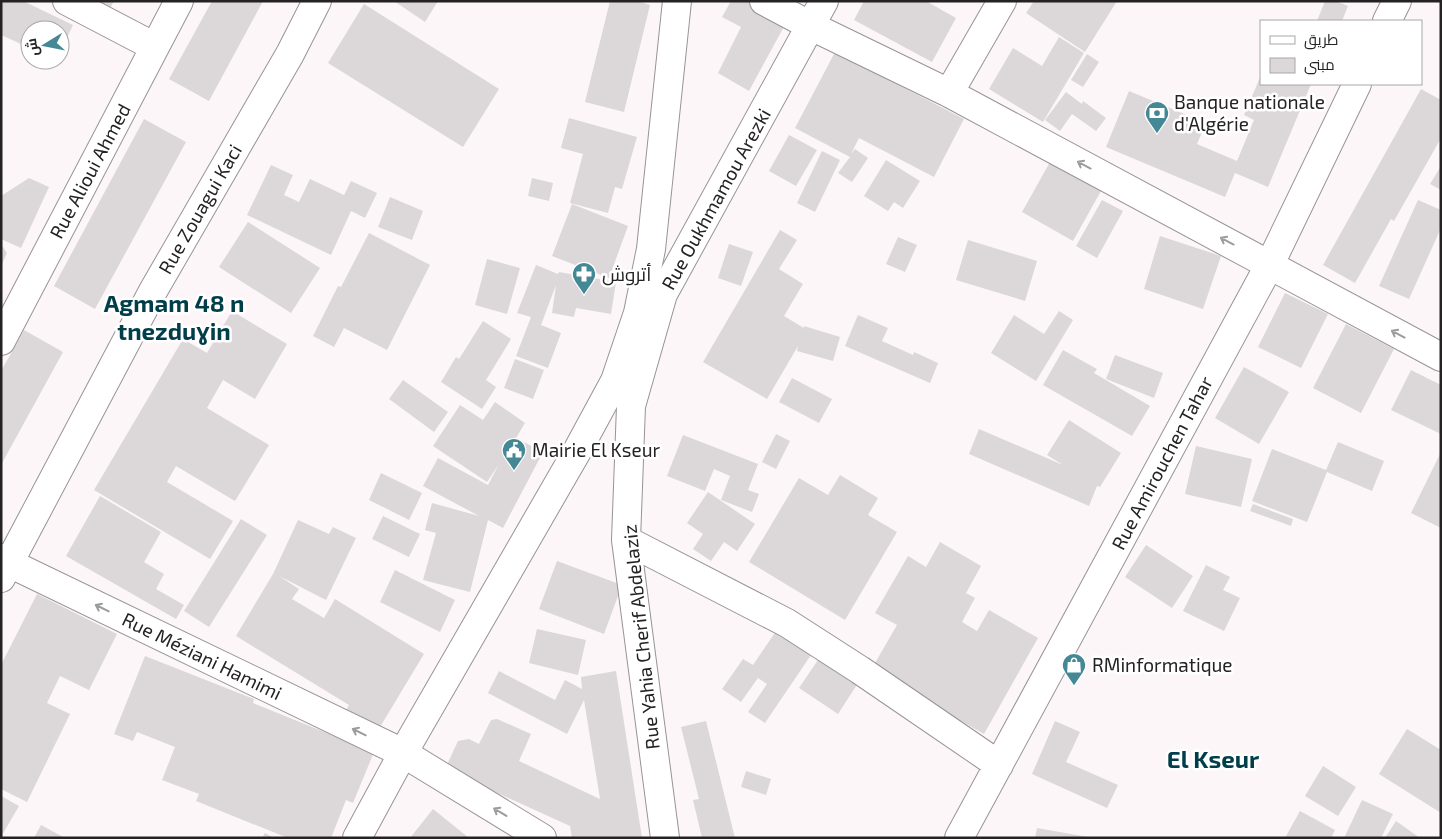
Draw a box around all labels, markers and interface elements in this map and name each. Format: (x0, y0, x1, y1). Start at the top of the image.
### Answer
north arrow (20, 20, 70, 70)
legend (1260, 20, 1422, 85)
text: طريق (1304, 30, 1338, 50)
text: ش (22, 37, 43, 58)
text: مبنى (1304, 55, 1335, 75)
place label: Banque nationale d'Algérie (1174, 90, 1325, 135)
street label: Rue Alioui Ahmed (44, 99, 135, 242)
bank icon: Banque nationale d'Algérie (1144, 100, 1170, 134)
street label: Rue Oukhmamou Arezki (656, 104, 775, 293)
street label: Rue Zouagui Kaci (153, 140, 246, 278)
one-way arrow (1076, 160, 1091, 170)
one-way arrow (1220, 236, 1235, 246)
pharmacy icon: أتروش (571, 261, 597, 295)
place label: أتروش (602, 262, 651, 286)
district label: Agmam 48 n tnezduɣin (104, 288, 244, 345)
one-way arrow (1391, 328, 1406, 338)
street label: Rue Amirouchen Tahar (1106, 372, 1217, 553)
public building icon: Mairie El Kseur (501, 437, 527, 471)
place label: Mairie El Kseur (532, 438, 661, 461)
street label: Rue Yahia Cherif Abdelaziz (617, 523, 664, 751)
one-way arrow (95, 603, 110, 613)
street label: Rue Méziani Hamimi (119, 607, 286, 704)
shop icon: RMinformatique (1061, 652, 1087, 686)
place label: RMinformatique (1092, 653, 1233, 676)
one-way arrow (352, 727, 367, 736)
district label: El Kseur (1167, 744, 1260, 773)
one-way arrow (494, 807, 508, 817)

